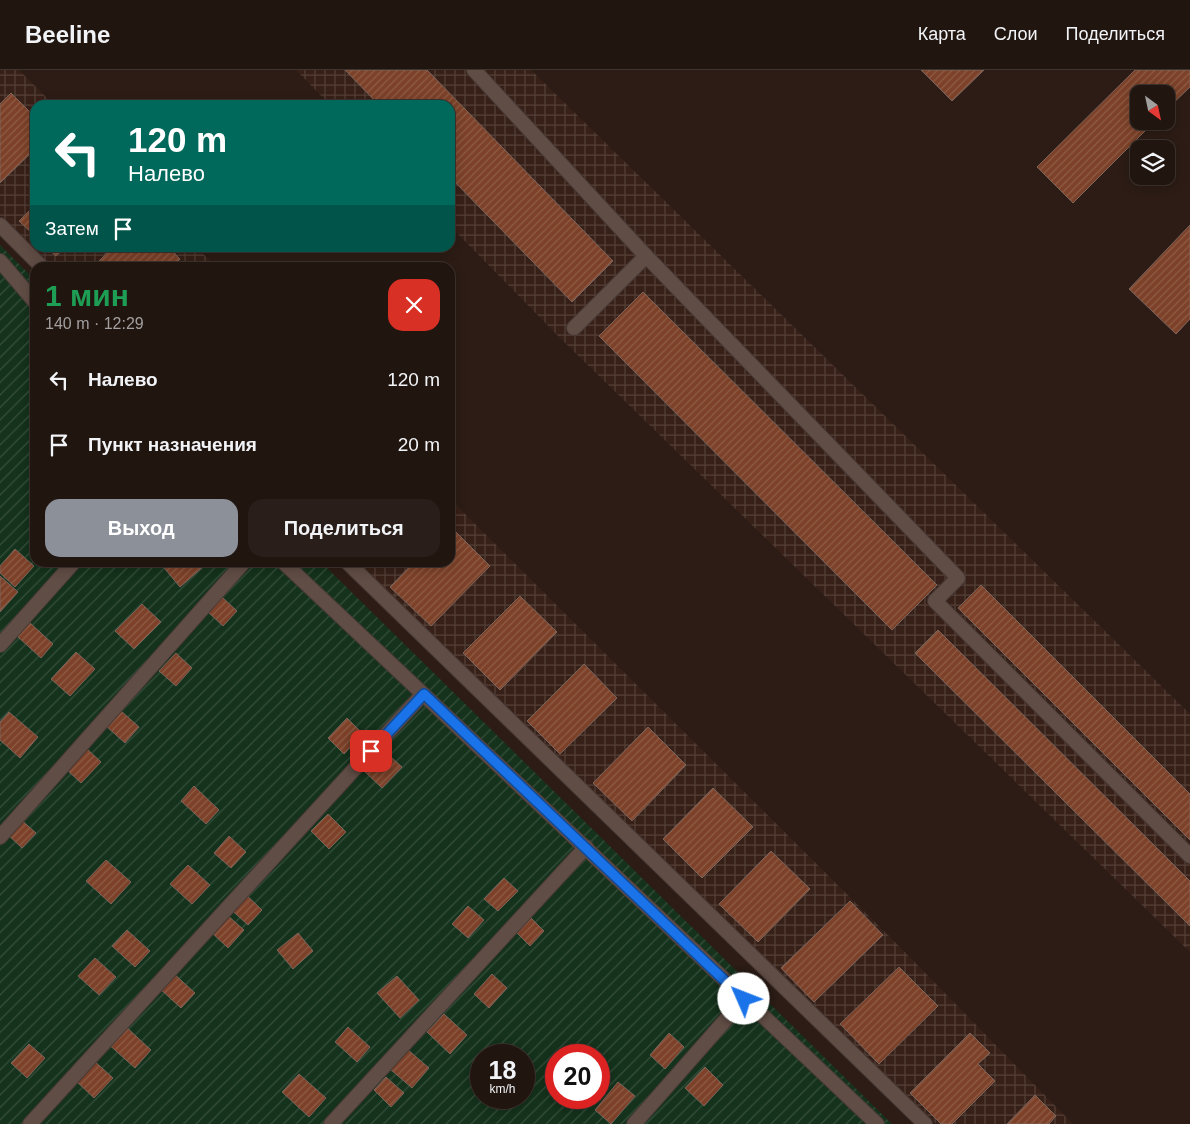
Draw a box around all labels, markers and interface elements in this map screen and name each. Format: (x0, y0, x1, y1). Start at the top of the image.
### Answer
text: Beeline (25, 21, 110, 48)
text: Карта (918, 24, 966, 44)
text: Слои (994, 24, 1038, 44)
text: Поделиться (1066, 24, 1165, 44)
north arrow (1130, 85, 1175, 130)
map controls (1130, 85, 1175, 185)
icon: left (45, 120, 110, 185)
text: 120 m (128, 120, 227, 159)
button: layers (1130, 140, 1175, 185)
text: Налево (128, 161, 205, 186)
icon: arrive (109, 215, 137, 243)
text: Затем (45, 218, 99, 239)
text: 1 мин (45, 279, 129, 312)
button: close (388, 279, 440, 331)
text: 140 m · 12:29 (45, 315, 144, 332)
icon: left (45, 366, 73, 394)
text: Налево (88, 369, 158, 390)
text: 120 m (387, 369, 440, 390)
icon: arrive (45, 431, 73, 459)
text: Пункт назначения (88, 434, 257, 455)
text: 20 m (398, 434, 440, 455)
button: Выход (45, 499, 238, 557)
button: Поделиться (248, 499, 440, 557)
pin (350, 730, 392, 772)
icon: arrive (357, 737, 385, 765)
position arrow (717, 972, 769, 1024)
speed limit sign: 20 (545, 1044, 610, 1109)
text: 18 (489, 1056, 516, 1084)
text: km/h (489, 1082, 516, 1096)

